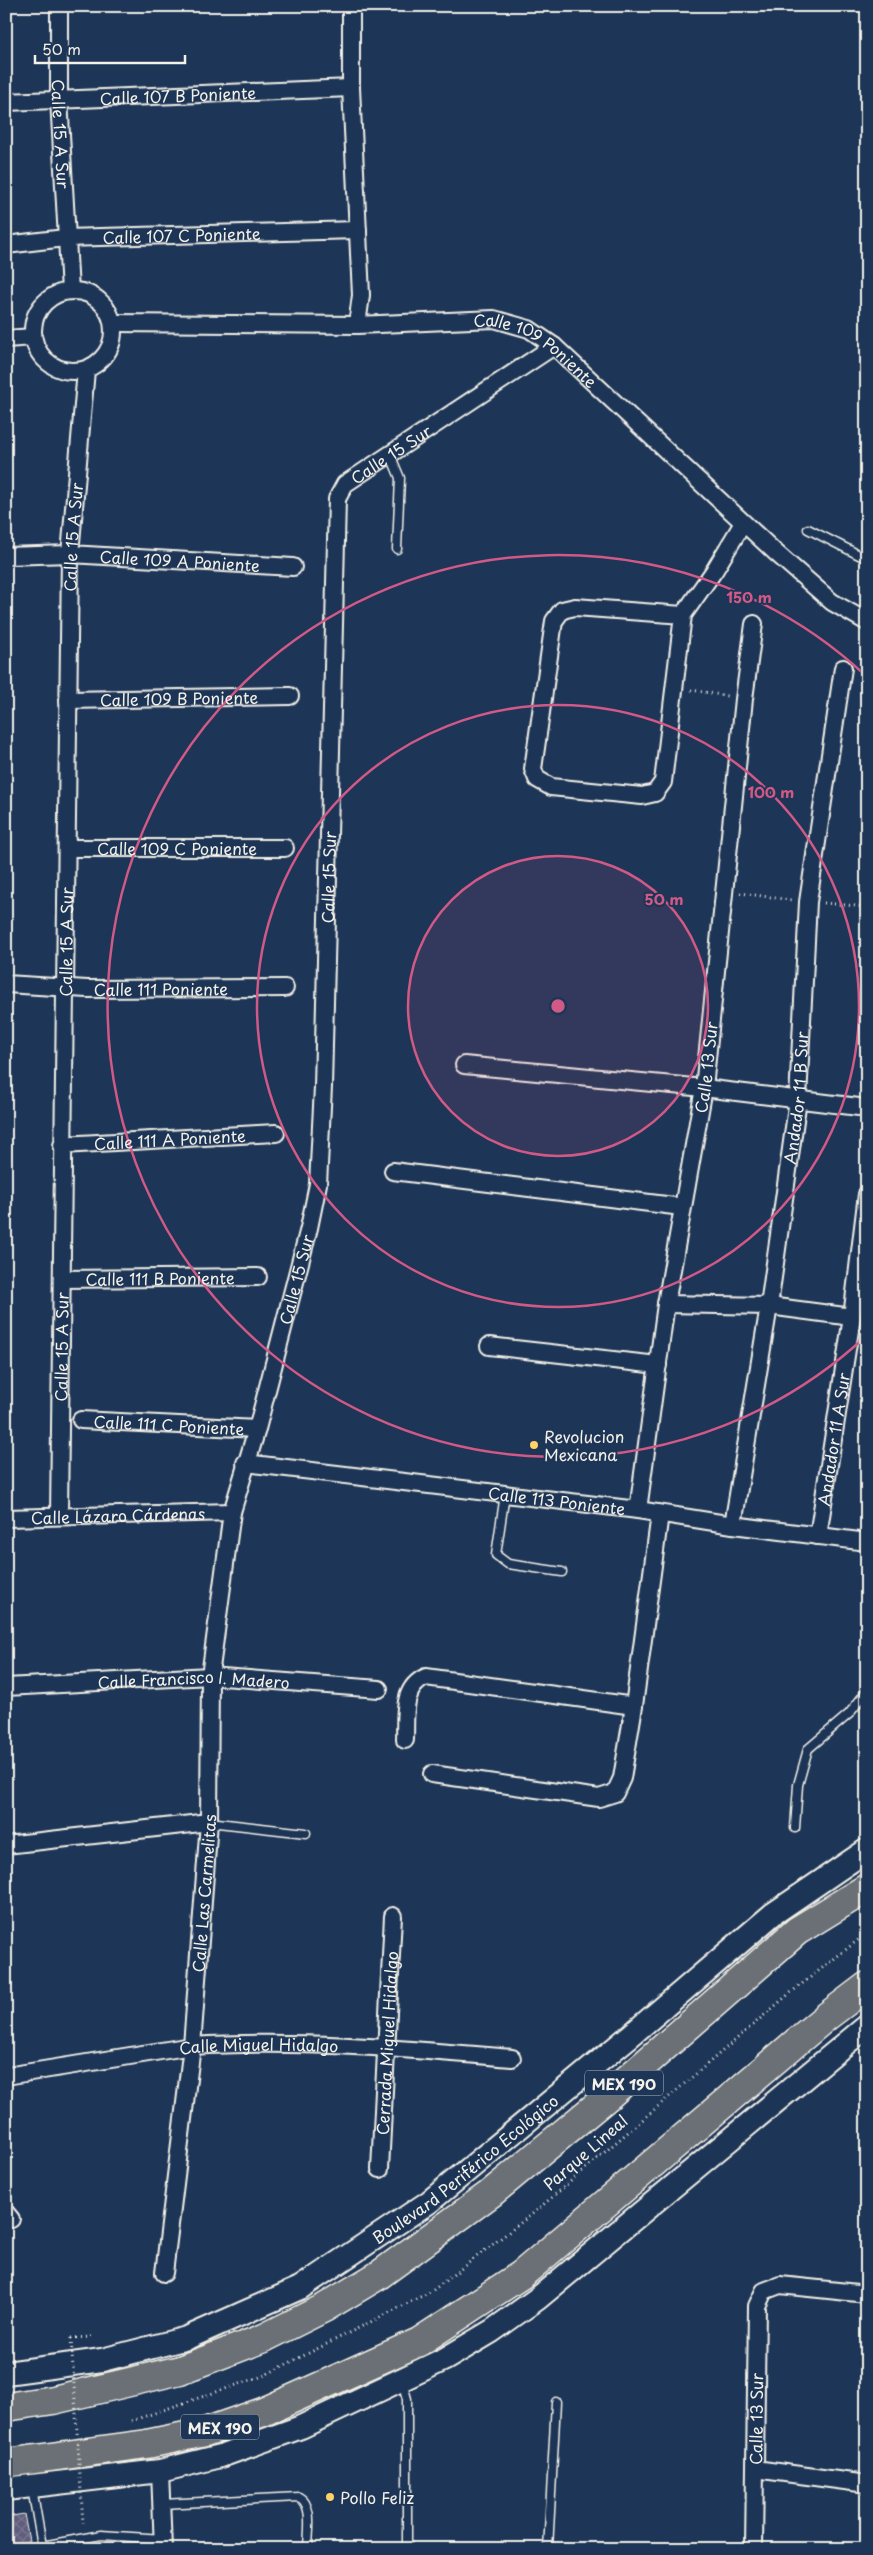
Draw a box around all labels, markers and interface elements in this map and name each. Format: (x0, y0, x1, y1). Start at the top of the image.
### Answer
scale bar (35, 32, 185, 64)
text: 50 m (42, 37, 81, 60)
street label: Calle 15 A Sur (47, 79, 76, 190)
street label: Calle 107 B Poniente (99, 80, 257, 110)
street label: Calle 107 C Poniente (102, 221, 261, 249)
street label: Calle 109 Poniente (473, 307, 603, 393)
street label: Calle 15 Sur (345, 418, 436, 489)
street label: Calle 15 A Sur (58, 481, 88, 592)
street label: Calle 109 A Poniente (99, 544, 261, 577)
text: 150 m (726, 585, 772, 608)
street label: Calle 109 B Poniente (100, 685, 259, 711)
text: 100 m (748, 780, 794, 803)
street label: Calle 15 Sur (315, 830, 341, 924)
street label: Calle 109 C Poniente (97, 836, 257, 860)
street label: Calle 15 A Sur (53, 887, 78, 997)
text: 50 m (645, 887, 683, 910)
street label: Calle 111 Poniente (94, 976, 228, 1001)
centre of rings (549, 997, 567, 1015)
street label: Calle 13 Sur (688, 1020, 723, 1115)
street label: Andador 11 B Sur (777, 1030, 813, 1166)
street label: Calle 111 A Poniente (93, 1123, 247, 1155)
street label: Calle 15 Sur (273, 1231, 319, 1327)
street label: Calle 111 B Poniente (85, 1265, 235, 1291)
street label: Calle 15 A Sur (48, 1292, 74, 1402)
street label: Andador 11 A Sur (811, 1370, 855, 1507)
street label: Calle 111 C Poniente (93, 1409, 245, 1440)
place label: Revolucion Mexicana (544, 1424, 624, 1466)
marker: Revolucion Mexicana (528, 1439, 540, 1451)
street label: Calle 113 Poniente (487, 1480, 627, 1520)
street label: Calle Lázaro Cárdenas (31, 1501, 205, 1529)
street label: Calle Francisco I. Madero (97, 1664, 291, 1694)
street label: Calle Las Carmelitas (186, 1814, 221, 1973)
street label: Cerrada Miguel Hidalgo (370, 1950, 403, 2136)
street label: Calle Miguel Hidalgo (177, 2032, 339, 2060)
road number: MEX 190 (585, 2070, 663, 2096)
street label: Boulevard Periférico Ecológico (367, 2088, 563, 2249)
street label: Parque Lineal (538, 2109, 632, 2195)
street label: Calle 13 Sur (743, 2372, 768, 2465)
road number: MEX 190 (181, 2414, 259, 2440)
place label: Pollo Feliz (340, 2485, 415, 2509)
marker: Pollo Feliz (324, 2491, 336, 2503)

